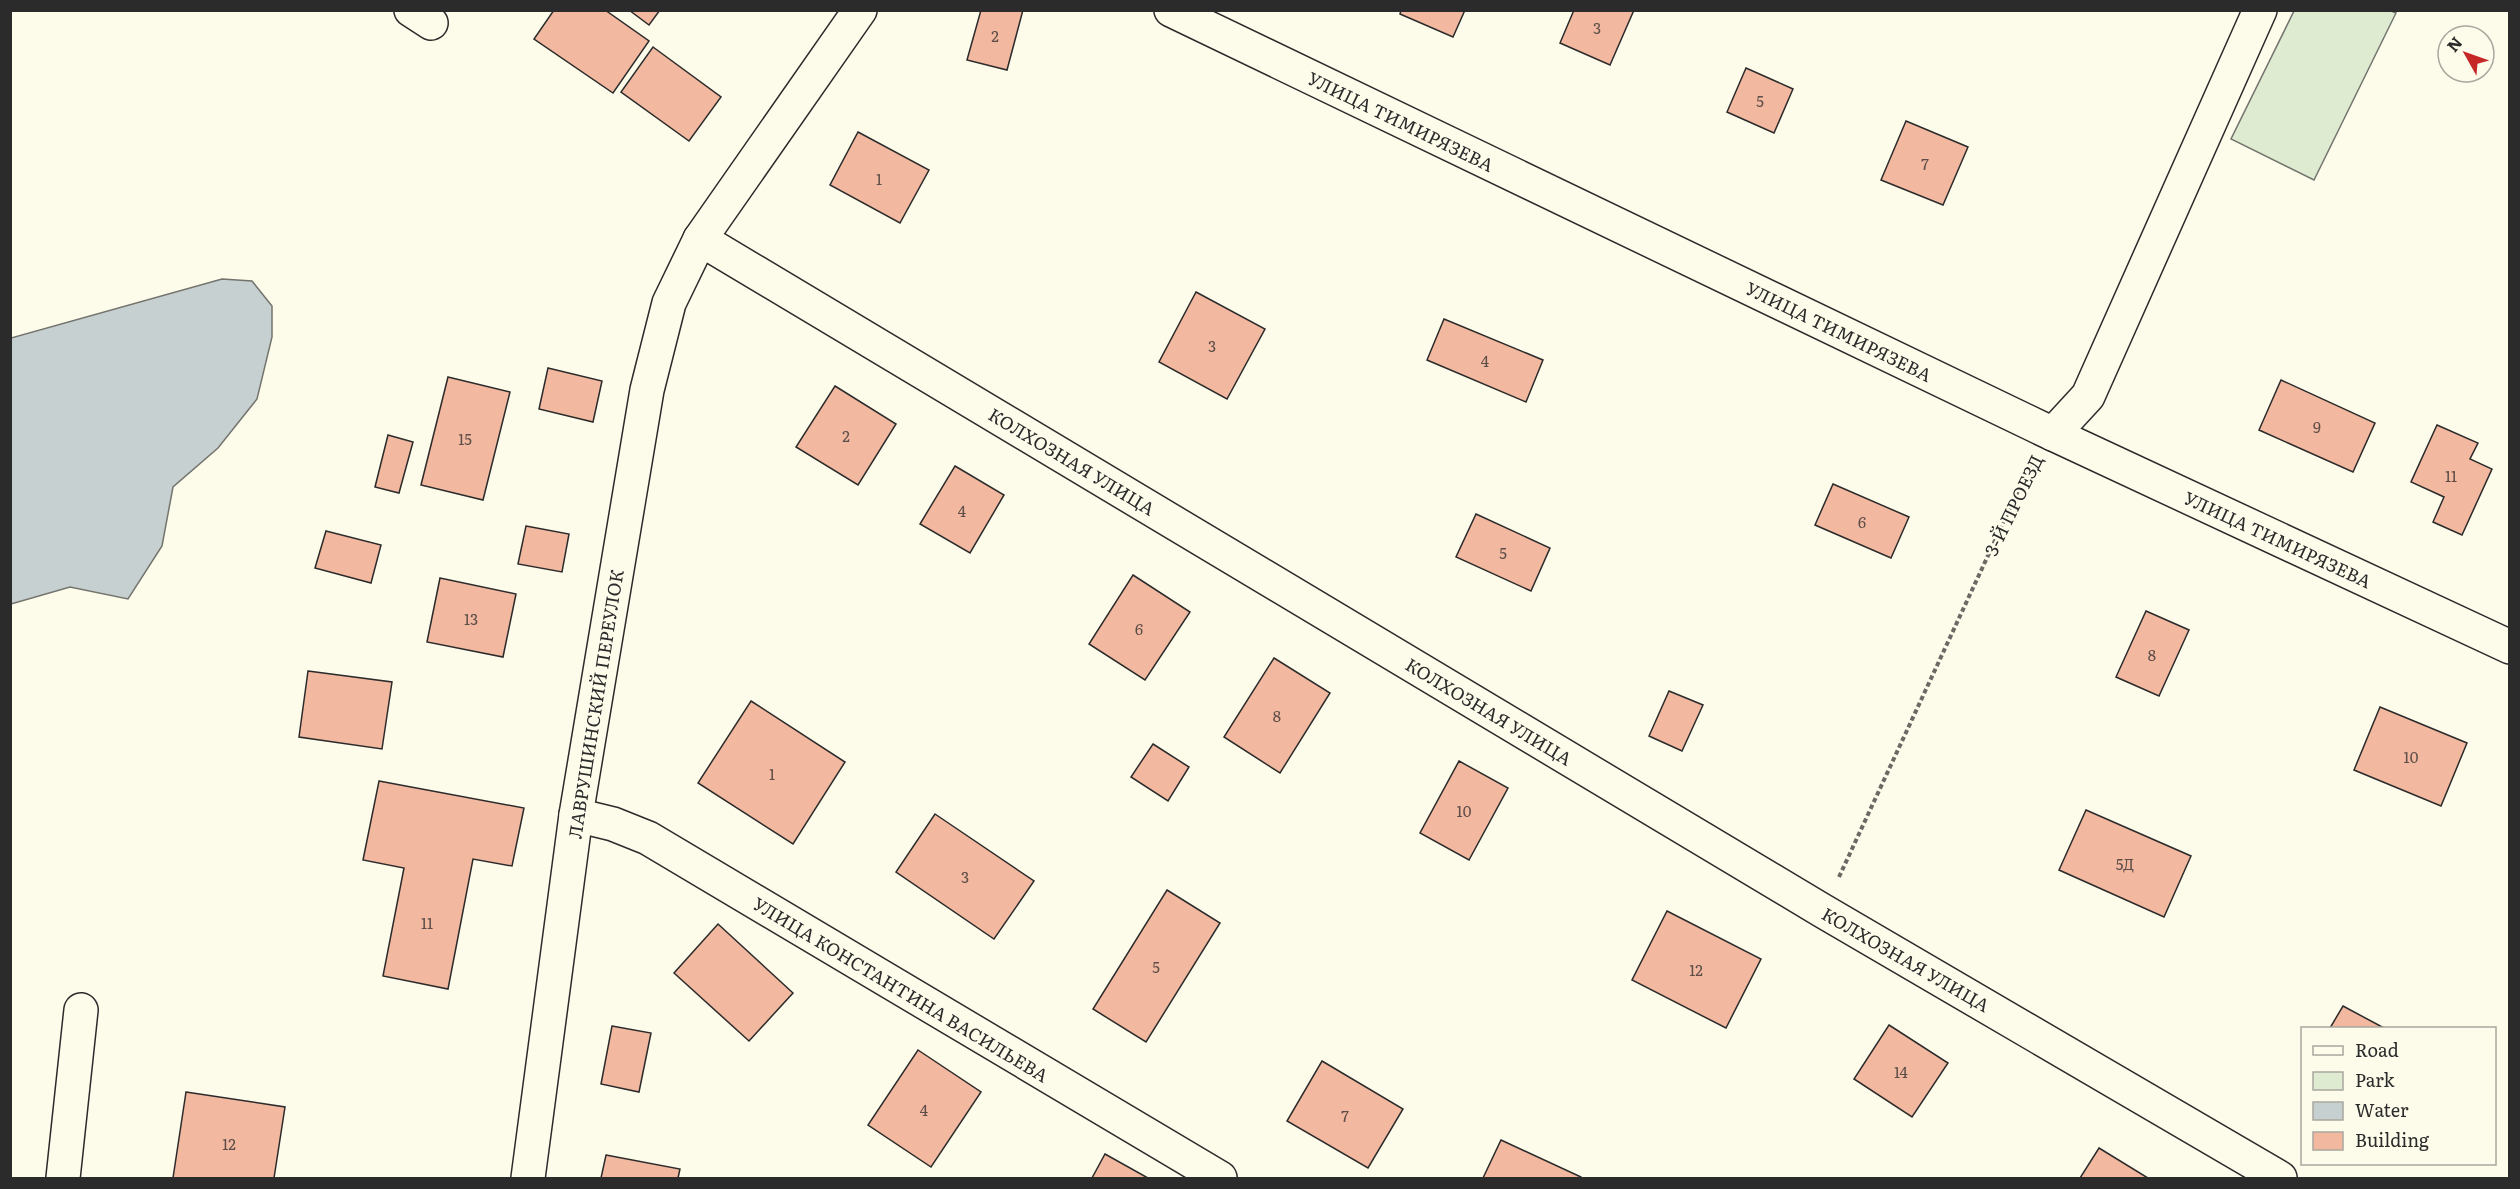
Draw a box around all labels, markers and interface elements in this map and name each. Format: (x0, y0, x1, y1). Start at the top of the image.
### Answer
house number: 3 (1593, 16, 1601, 39)
house number: 2 (991, 24, 999, 47)
north arrow (2436, 24, 2496, 84)
text: N (2440, 31, 2467, 57)
street label: УЛИЦА ТИМИРЯЗЕВА (1303, 64, 1499, 178)
house number: 5 (1756, 89, 1764, 112)
house number: 7 (1921, 152, 1929, 175)
house number: 1 (876, 167, 882, 190)
street label: УЛИЦА ТИМИРЯЗЕВА (1741, 274, 1937, 388)
house number: 3 (1208, 334, 1216, 357)
house number: 4 (1481, 349, 1489, 372)
street label: КОЛХОЗНАЯ УЛИЦА (984, 401, 1160, 521)
house number: 9 (2313, 415, 2321, 438)
house number: 2 (842, 424, 850, 447)
house number: 15 (458, 427, 472, 450)
street label: 3-Й ПРОЕЗД (1977, 450, 2049, 560)
house number: 11 (2445, 464, 2457, 487)
street label: УЛИЦА ТИМИРЯЗЕВА (2180, 484, 2376, 594)
house number: 4 (958, 499, 966, 522)
house number: 6 (1858, 510, 1866, 533)
house number: 5 (1499, 541, 1507, 564)
street label: ЛАВРУШИНСКИЙ ПЕРЕУЛОК (560, 568, 630, 840)
house number: 13 (464, 607, 478, 630)
house number: 6 (1135, 617, 1143, 640)
house number: 8 (2148, 643, 2156, 666)
street label: КОЛХОЗНАЯ УЛИЦА (1401, 651, 1577, 771)
house number: 8 (1273, 704, 1281, 727)
house number: 10 (2404, 745, 2419, 768)
house number: 1 (769, 762, 775, 785)
house number: 10 (1457, 799, 1472, 822)
house number: 5Д (2116, 852, 2134, 875)
house number: 3 (961, 865, 969, 888)
street label: УЛИЦА КОНСТАНТИНА ВАСИЛЬЕВА (748, 890, 1054, 1088)
street label: КОЛХОЗНАЯ УЛИЦА (1817, 900, 1995, 1018)
house number: 11 (421, 911, 433, 934)
house number: 5 (1152, 955, 1160, 978)
house number: 12 (1689, 958, 1703, 981)
legend (2301, 1027, 2496, 1165)
text: Road (2355, 1036, 2399, 1063)
house number: 14 (1894, 1060, 1908, 1083)
text: Park (2355, 1066, 2396, 1093)
text: Water (2355, 1096, 2409, 1123)
house number: 4 (920, 1098, 928, 1121)
house number: 7 (1341, 1104, 1349, 1127)
text: Building (2355, 1126, 2430, 1153)
house number: 12 (222, 1132, 236, 1155)

